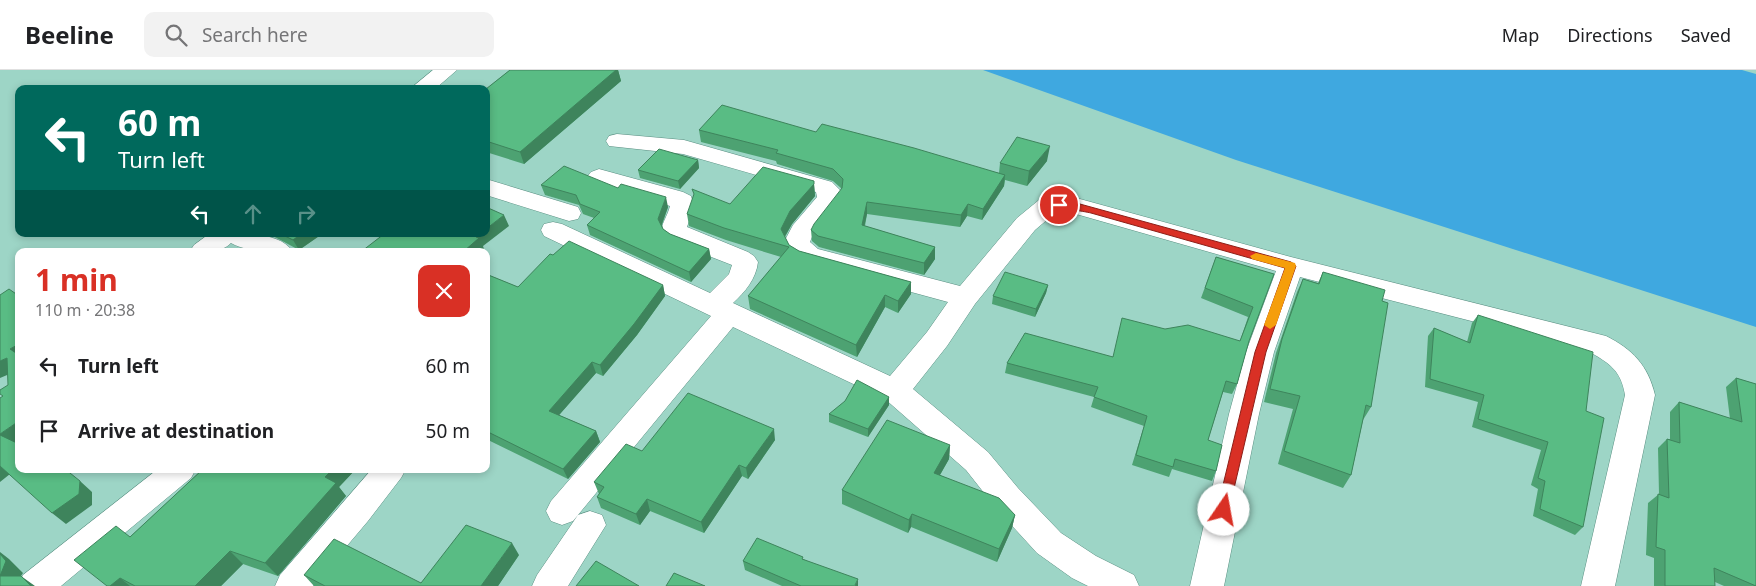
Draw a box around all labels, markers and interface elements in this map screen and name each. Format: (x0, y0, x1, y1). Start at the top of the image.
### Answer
search box (144, 12, 494, 57)
text: Beeline (25, 18, 114, 51)
icon: search (162, 21, 190, 49)
text: Search here (202, 22, 308, 48)
text: Map (1502, 23, 1539, 47)
text: Directions (1567, 23, 1653, 47)
text: Saved (1681, 23, 1731, 47)
text: 60 m (118, 99, 201, 146)
icon: left (35, 105, 100, 170)
text: Turn left (118, 144, 205, 174)
pin (1038, 184, 1080, 226)
icon: arrive (1045, 191, 1073, 219)
icon: left (186, 200, 214, 228)
icon: ahead (239, 200, 267, 228)
icon: right (292, 200, 320, 228)
text: 1 min (35, 259, 118, 300)
button: close (418, 265, 470, 317)
text: 110 m · 20:38 (35, 299, 135, 321)
icon: left (35, 352, 63, 380)
text: Turn left (78, 353, 159, 379)
text: 60 m (426, 353, 470, 379)
icon: arrive (35, 417, 63, 445)
text: Arrive at destination (78, 418, 274, 444)
text: 50 m (426, 418, 470, 444)
position arrow (1197, 483, 1249, 535)

